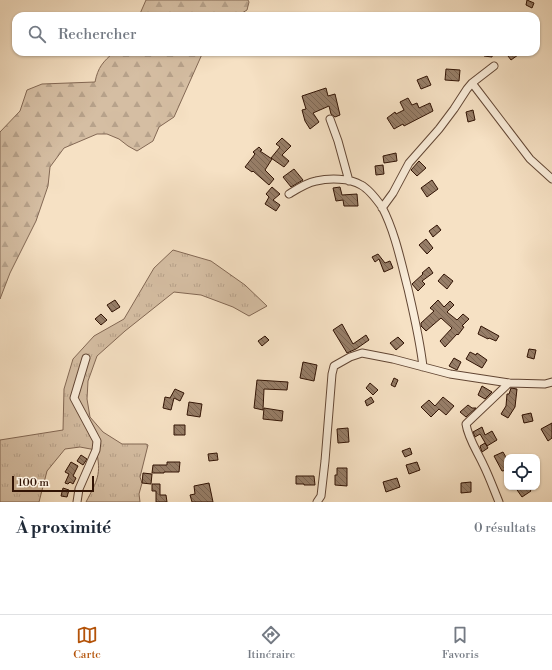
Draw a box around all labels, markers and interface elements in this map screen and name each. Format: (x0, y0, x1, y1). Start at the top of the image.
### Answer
search box (12, 12, 540, 56)
icon: search (26, 23, 48, 45)
text: Rechercher (58, 25, 137, 44)
map controls (504, 454, 540, 490)
button: locate (504, 454, 540, 490)
scale bar (12, 474, 94, 493)
text: 100 m (18, 476, 49, 490)
text: À proximité (16, 517, 111, 539)
text: 0 résultats (474, 520, 536, 536)
tab: Carte (73, 624, 101, 662)
tab: Itinéraire (247, 624, 295, 662)
tab: Favoris (442, 624, 479, 662)

